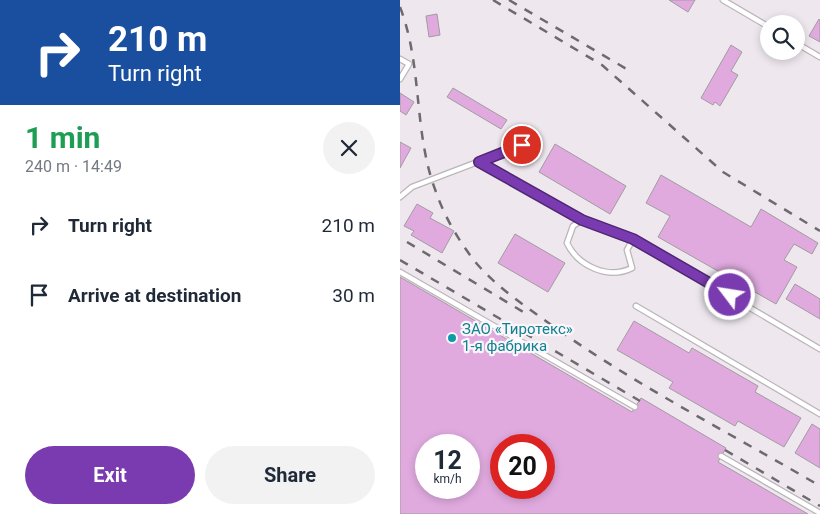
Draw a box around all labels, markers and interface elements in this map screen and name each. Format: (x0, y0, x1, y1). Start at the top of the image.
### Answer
map controls (760, 15, 805, 60)
button: search (760, 15, 805, 60)
text: 210 m (108, 19, 207, 60)
icon: right (25, 20, 90, 85)
text: Turn right (108, 61, 202, 86)
text: 1 min (25, 120, 100, 155)
button: close (323, 122, 375, 174)
pin (501, 124, 543, 166)
icon: arrive (508, 131, 536, 159)
text: 240 m · 14:49 (25, 157, 122, 176)
icon: right (25, 211, 53, 239)
text: Turn right (68, 214, 152, 237)
text: 210 m (322, 214, 375, 237)
position arrow (703, 268, 755, 320)
icon: arrive (25, 281, 53, 309)
text: Arrive at destination (68, 284, 241, 307)
text: 30 m (332, 284, 375, 307)
place label: ЗАО «Тиротекс» 1-я фабрика (462, 320, 573, 355)
marker: ЗАО «Тиротекс» 1-я фабрика (446, 332, 458, 344)
speed limit sign: 20 (490, 434, 555, 499)
button: Exit (25, 446, 195, 504)
button: Share (205, 446, 375, 504)
text: 12 (433, 446, 462, 475)
text: km/h (433, 472, 462, 486)

